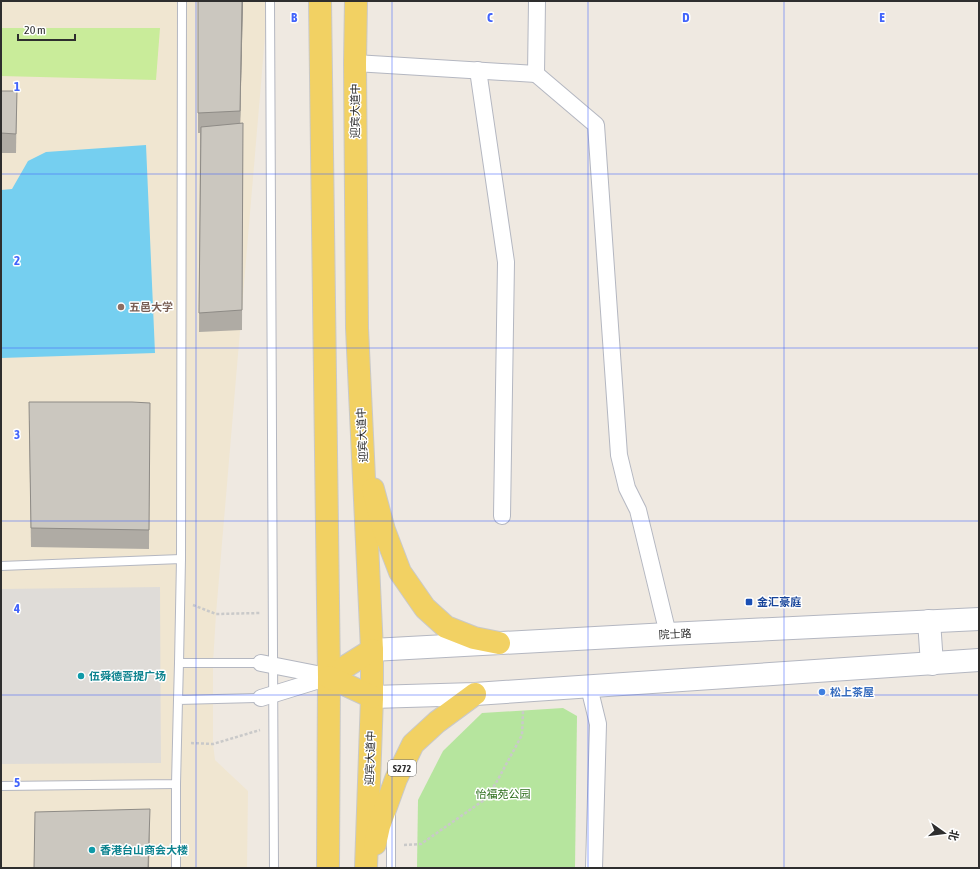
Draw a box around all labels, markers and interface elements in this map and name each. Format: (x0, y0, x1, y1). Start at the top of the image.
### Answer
text: B (291, 10, 298, 25)
text: C (487, 10, 493, 25)
text: D (682, 10, 690, 25)
text: E (879, 10, 885, 25)
scale bar (18, 16, 75, 42)
text: 20 m (24, 23, 46, 37)
text: 1 (14, 79, 20, 94)
street label: 迎宾大道中 (349, 84, 361, 139)
text: 2 (14, 253, 20, 268)
place label: 五邑大学 (129, 301, 173, 313)
marker: 五邑大学 (116, 302, 126, 312)
street label: 迎宾大道中 (355, 407, 369, 463)
text: 3 (14, 427, 20, 442)
place label: 金汇豪庭 (757, 596, 801, 608)
marker: 金汇豪庭 (744, 597, 754, 607)
text: 4 (13, 601, 20, 616)
street label: 院士路 (658, 627, 692, 641)
place label: 伍舜德菩提广场 (89, 670, 166, 682)
marker: 伍舜德菩提广场 (76, 671, 86, 681)
place label: 松上茶屋 (830, 686, 874, 698)
marker: 松上茶屋 (817, 687, 827, 697)
street label: 迎宾大道中 (363, 730, 377, 786)
road number: S272 (388, 760, 416, 776)
text: 5 (14, 775, 20, 790)
park label: 怡福苑公园 (476, 788, 531, 800)
north arrow (924, 813, 964, 853)
text: 北 (947, 829, 961, 842)
place label: 香港台山商会大楼 (100, 844, 188, 856)
marker: 香港台山商会大楼 (87, 845, 97, 855)

